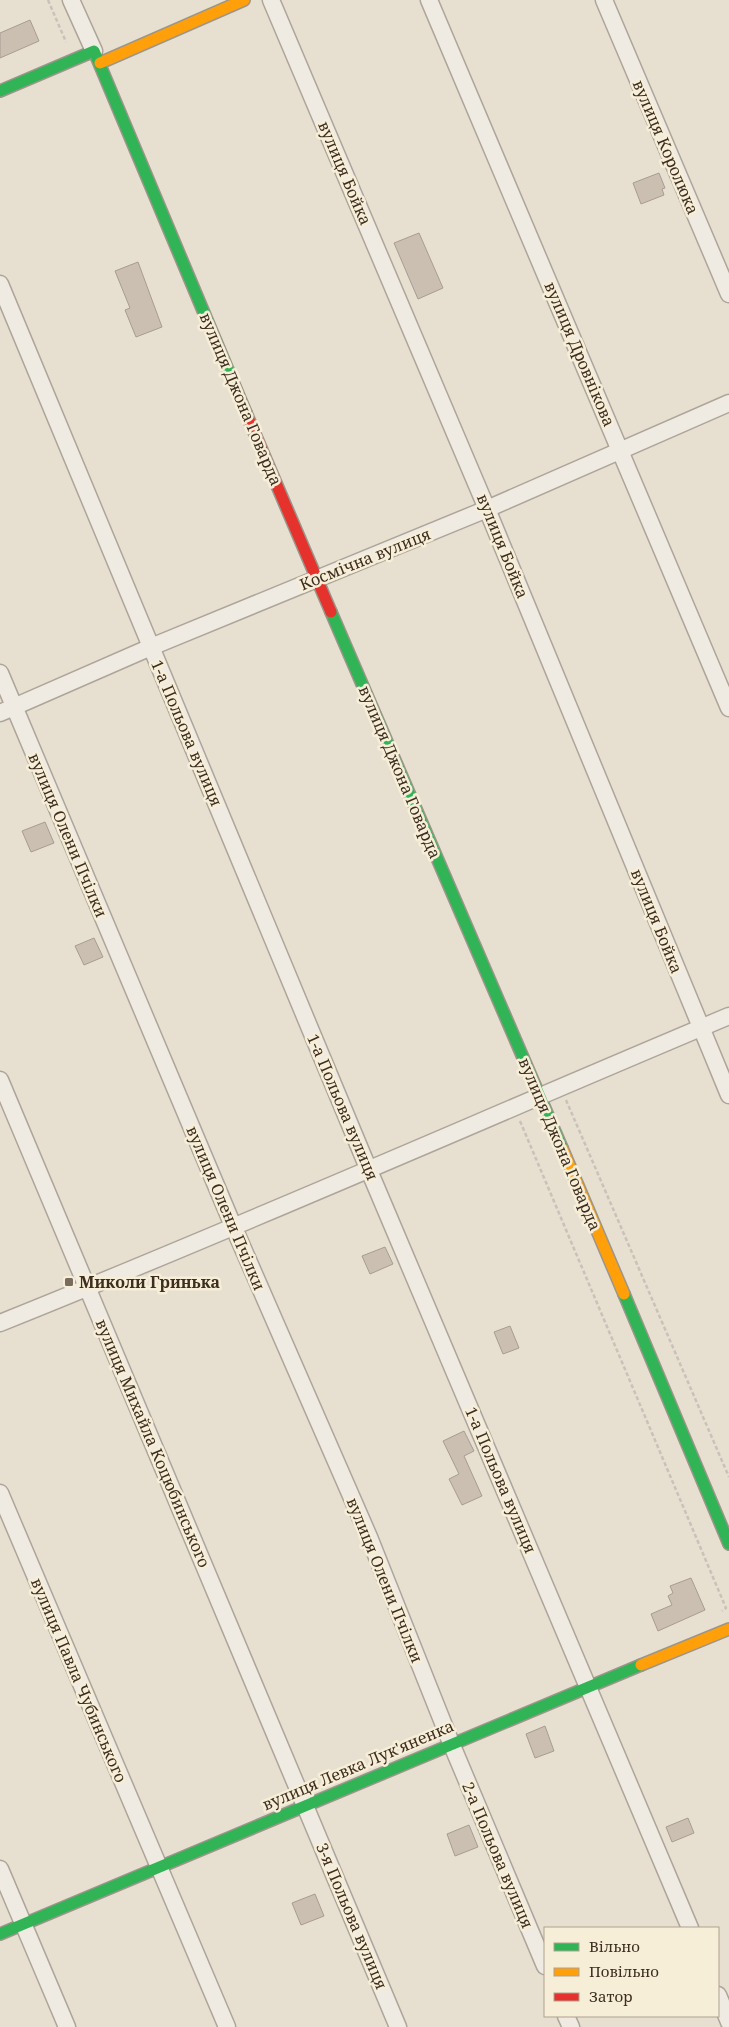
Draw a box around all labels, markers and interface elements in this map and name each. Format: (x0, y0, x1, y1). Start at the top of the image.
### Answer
street label: вулиця Королюка (628, 76, 704, 218)
street label: вулиця Бойка (313, 118, 377, 228)
street label: вулиця Дровнікова (539, 278, 621, 430)
street label: вулиця Джона Говарда (195, 309, 287, 489)
street label: вулиця Бойка (472, 490, 534, 602)
street label: Космічна вулиця (296, 523, 434, 595)
street label: 1-а Польова вулиця (146, 656, 228, 810)
street label: вулиця Джона Говарда (354, 682, 446, 862)
street label: вулиця Олени Пчілки (23, 749, 113, 921)
street label: вулиця Бойка (626, 865, 688, 977)
street label: 1-а Польова вулиця (302, 1030, 384, 1184)
street label: вулиця Джона Говарда (514, 1054, 606, 1234)
street label: вулиця Олени Пчілки (181, 1122, 271, 1294)
place label: Миколи Гринька (79, 1271, 220, 1293)
marker: Миколи Гринька (63, 1276, 75, 1288)
street label: вулиця Михайла Коцюбинського (91, 1315, 215, 1571)
street label: 1-а Польова вулиця (460, 1403, 542, 1557)
street label: вулиця Олени Пчілки (342, 1494, 428, 1666)
street label: вулиця Павла Чубинського (26, 1574, 132, 1786)
street label: вулиця Левка Лук'яненка (259, 1715, 457, 1815)
street label: 2-а Польова вулиця (457, 1778, 539, 1932)
street label: 3-я Польова вулиця (311, 1839, 393, 1993)
legend (544, 1927, 719, 2017)
text: Вільно (589, 1936, 640, 1956)
text: Повільно (589, 1961, 659, 1981)
text: Затор (589, 1986, 633, 2006)

